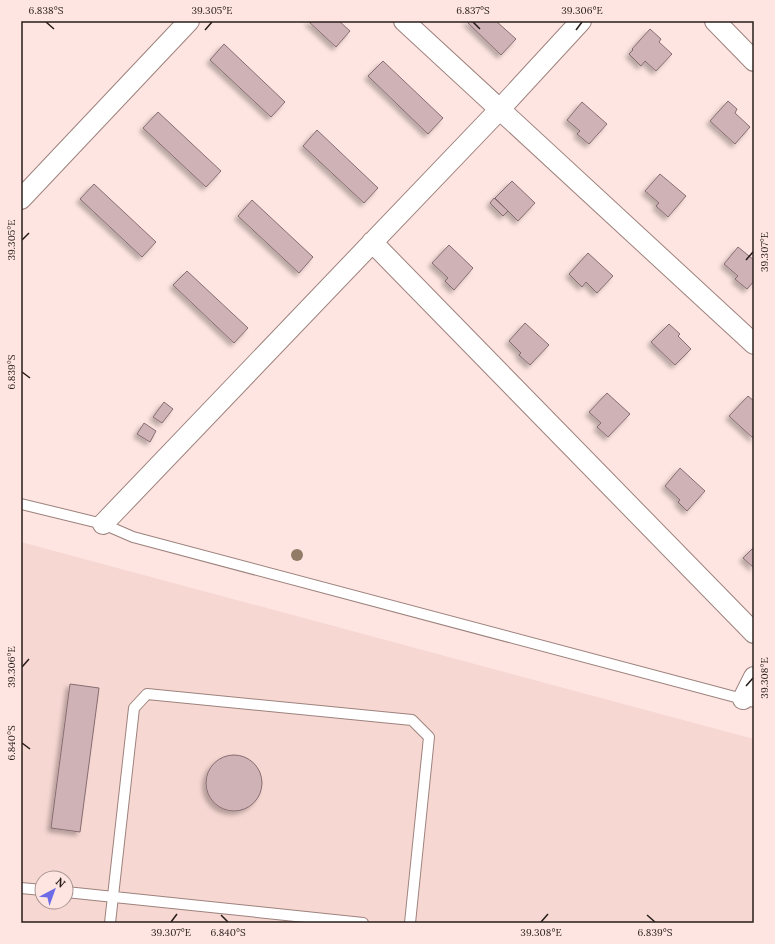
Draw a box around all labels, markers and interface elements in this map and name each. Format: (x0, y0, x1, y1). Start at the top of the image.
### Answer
text: 6.838°S (29, 4, 64, 17)
text: 39.305°E (191, 4, 233, 17)
text: 6.837°S (456, 4, 490, 17)
text: 39.306°E (561, 4, 603, 17)
text: 39.305°E (5, 219, 18, 261)
text: 39.307°E (758, 232, 771, 272)
text: 6.839°S (5, 354, 18, 389)
text: 39.306°E (5, 646, 18, 688)
text: 39.308°E (758, 657, 771, 699)
text: 6.840°S (5, 725, 18, 761)
north arrow (34, 870, 74, 910)
text: N (53, 874, 69, 891)
text: 39.307°E (151, 926, 191, 939)
text: 6.840°S (210, 926, 246, 939)
text: 39.308°E (520, 926, 562, 939)
text: 6.839°S (638, 926, 673, 939)

